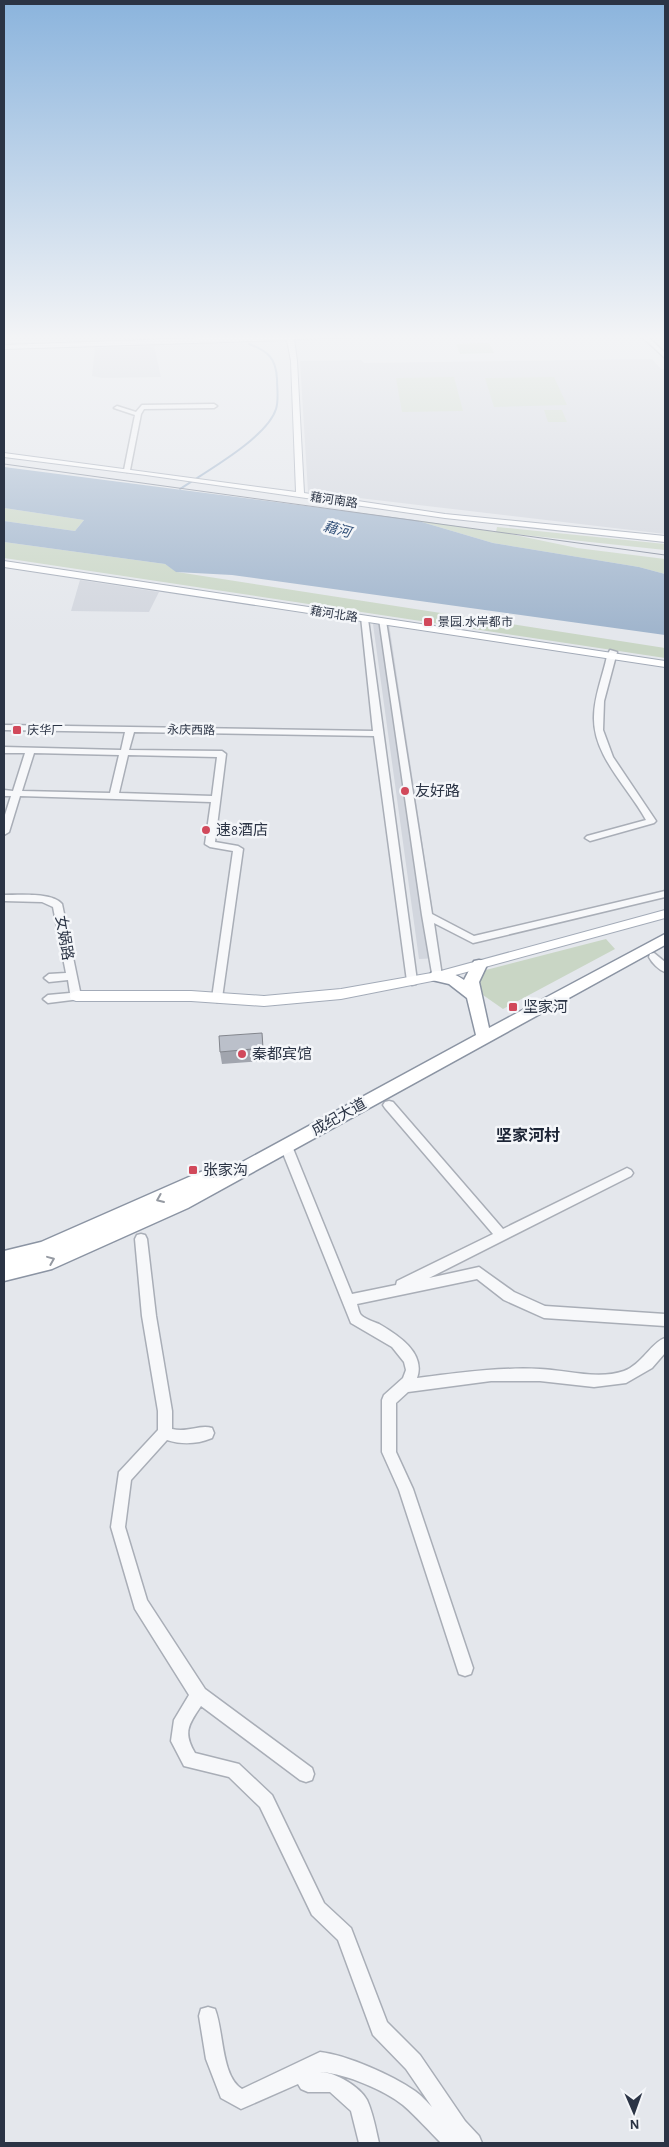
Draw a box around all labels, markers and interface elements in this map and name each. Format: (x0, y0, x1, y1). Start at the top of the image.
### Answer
street label: 藉河南路 (309, 490, 359, 509)
water label: 藉河 (322, 519, 355, 541)
street label: 藉河北路 (309, 603, 359, 624)
place label: 景园.水岸都市 (438, 615, 513, 628)
marker: 景园.水岸都市 (422, 616, 434, 628)
place label: 庆华厂 (27, 723, 63, 736)
street label: 永庆西路 (167, 723, 215, 736)
marker: 庆华厂 (11, 724, 23, 736)
place label: 友好路 (415, 782, 460, 799)
marker: 友好路 (399, 785, 411, 797)
place label: 速8酒店 (216, 822, 268, 838)
marker: 速8酒店 (200, 824, 212, 836)
street label: 女娲路 (53, 914, 77, 961)
place label: 坚家河 (523, 999, 568, 1015)
marker: 坚家河 (507, 1001, 519, 1013)
place label: 秦都宾馆 (252, 1046, 312, 1062)
marker: 秦都宾馆 (236, 1048, 248, 1060)
street label: 成纪大道 (309, 1095, 369, 1138)
district label: 坚家河村 (496, 1126, 560, 1144)
place label: 张家沟 (203, 1162, 248, 1178)
marker: 张家沟 (187, 1164, 199, 1176)
one-way arrow (156, 1193, 165, 1203)
one-way arrow (46, 1256, 54, 1266)
north arrow (609, 2087, 659, 2137)
text: N (629, 2117, 640, 2131)

